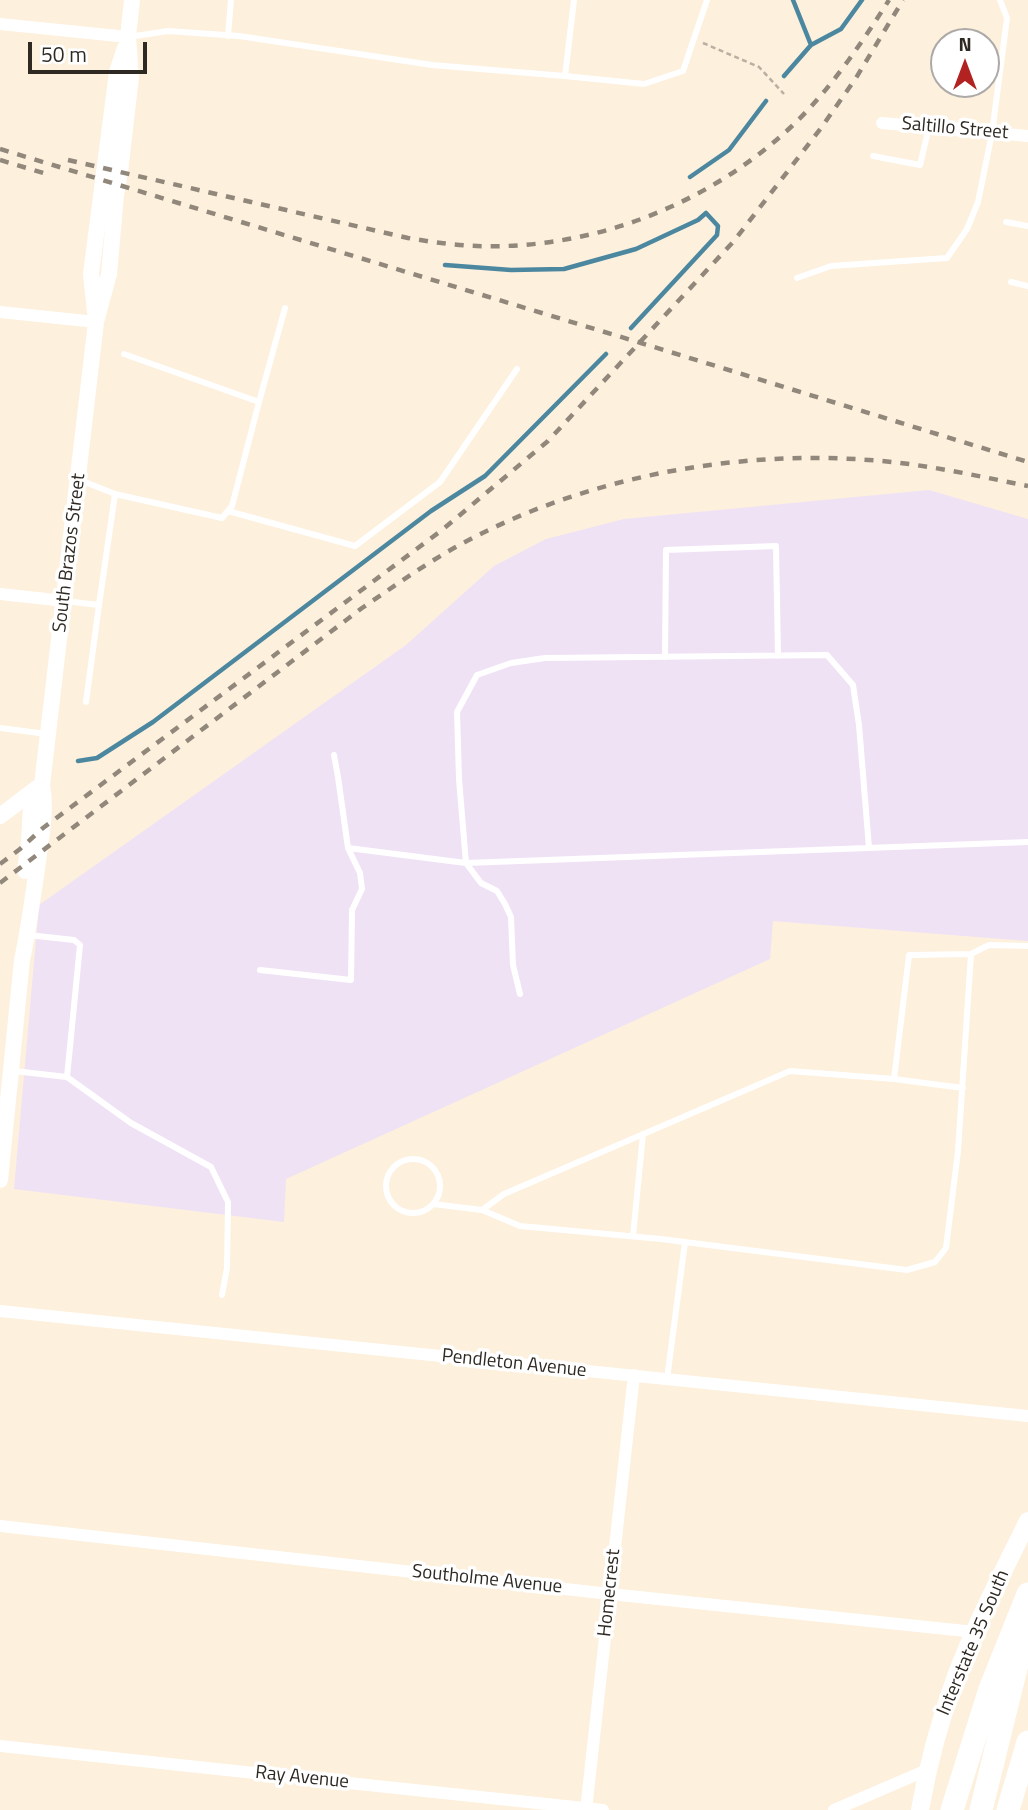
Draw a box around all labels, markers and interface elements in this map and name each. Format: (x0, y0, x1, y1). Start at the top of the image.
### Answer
scale bar (32, 28, 150, 72)
north arrow (930, 28, 1000, 98)
text: N (958, 29, 972, 58)
text: 50 m (41, 38, 87, 70)
street label: Saltillo Street (901, 113, 1009, 145)
street label: South Brazos Street (49, 472, 91, 634)
street label: Pendleton Avenue (440, 1345, 588, 1383)
street label: Homecrest (594, 1548, 626, 1638)
street label: Southolme Avenue (411, 1561, 563, 1599)
street label: Interstate 35 South (933, 1567, 1015, 1719)
street label: Ray Avenue (254, 1762, 350, 1794)

